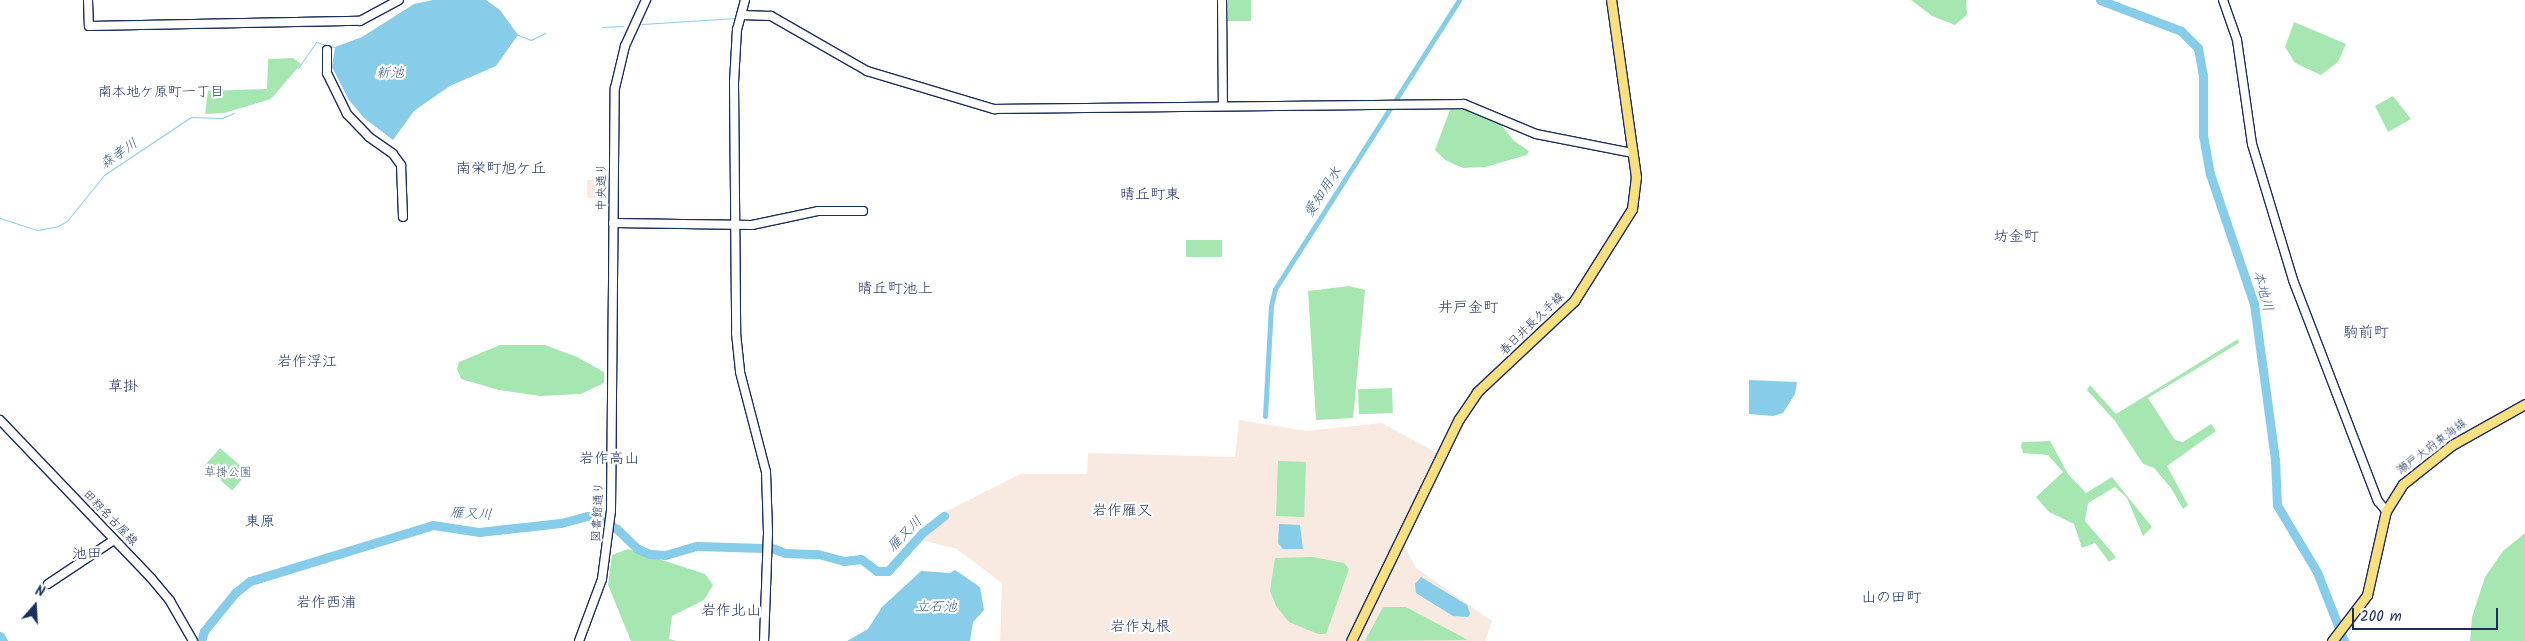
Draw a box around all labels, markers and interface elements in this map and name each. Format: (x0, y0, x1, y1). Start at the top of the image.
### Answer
water label: 新池 (376, 65, 404, 81)
district label: 南本地ケ原町一丁目 (98, 84, 224, 100)
water label: 森孝川 (97, 135, 141, 173)
district label: 南栄町旭ケ丘 (456, 161, 546, 179)
street label: 中央通り (595, 163, 609, 211)
water label: 愛知用水 (1301, 164, 1345, 220)
district label: 晴丘町東 (1120, 187, 1180, 205)
district label: 坊金町 (1994, 229, 2038, 247)
water label: 本地川 (2249, 269, 2277, 313)
district label: 晴丘町池上 (858, 281, 932, 299)
street label: 春日井長久手線 (1497, 290, 1567, 358)
district label: 井戸金町 (1438, 300, 1498, 318)
district label: 駒前町 (2344, 325, 2388, 343)
district label: 岩作浮江 (277, 354, 337, 372)
district label: 草掛 (108, 379, 138, 397)
street label: 瀬戸大府東海線 (2394, 416, 2470, 478)
district label: 岩作高山 (579, 451, 639, 469)
park label: 草掛公園 (204, 466, 252, 480)
street label: 図書館通り (589, 482, 607, 542)
street label: 田籾名古屋線 (80, 487, 140, 549)
district label: 岩作雁又 (1092, 503, 1152, 521)
water label: 雁又川 (450, 505, 492, 523)
water label: 雁又川 (884, 513, 926, 555)
district label: 東原 (245, 514, 275, 532)
district label: 池田 (72, 546, 102, 564)
text: N (32, 580, 48, 604)
north arrow (10, 581, 60, 631)
district label: 山の田町 (1861, 590, 1921, 608)
district label: 岩作西浦 (296, 595, 356, 613)
scale bar (2355, 598, 2501, 630)
water label: 立石池 (915, 599, 957, 615)
district label: 岩作北山 (701, 603, 761, 621)
text: 200 m (2360, 605, 2402, 629)
district label: 岩作丸根 (1110, 619, 1170, 637)

